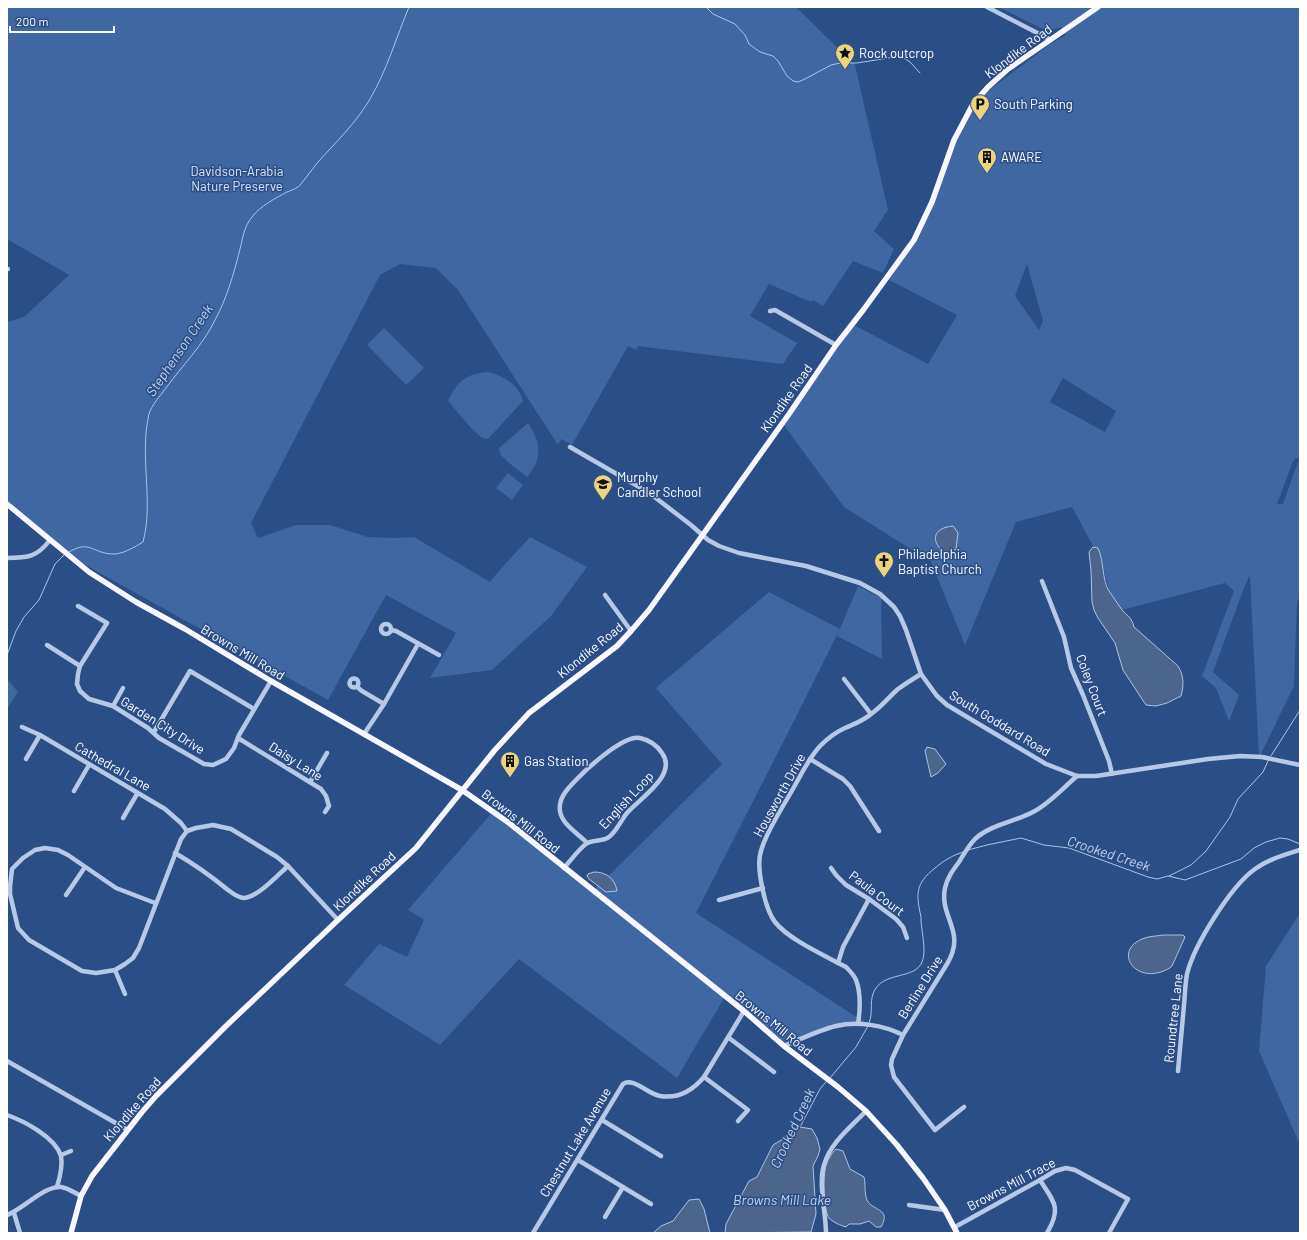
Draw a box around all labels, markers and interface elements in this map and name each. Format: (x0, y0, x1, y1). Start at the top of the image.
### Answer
scale bar (10, 8, 114, 34)
text: 200 m (16, 14, 48, 28)
street label: Klondike Road (981, 21, 1055, 81)
place icon: Rock outcrop (834, 42, 856, 70)
place label: Rock outcrop (859, 45, 934, 61)
parking icon: South Parking (969, 93, 991, 121)
place label: South Parking (994, 96, 1073, 112)
building icon: AWARE (976, 146, 998, 174)
place label: AWARE (1001, 149, 1042, 165)
park label: Davidson-Arabia Nature Preserve (191, 163, 283, 194)
water label: Stephenson Creek (142, 300, 216, 399)
street label: Klondike Road (757, 361, 815, 435)
place label: Murphy Candler School (617, 469, 701, 500)
school or university icon: Murphy Candler School (592, 473, 614, 501)
place label: Philadelphia Baptist Church (898, 546, 982, 577)
church icon: Philadelphia Baptist Church (873, 550, 895, 578)
street label: Klondike Road (554, 619, 626, 681)
street label: Browns Mill Road (198, 621, 288, 683)
street label: Coley Court (1073, 652, 1111, 718)
street label: South Goddard Road (947, 687, 1053, 759)
street label: Garden City Drive (118, 693, 208, 757)
street label: Cathedral Lane (72, 738, 154, 794)
street label: Daisy Lane (266, 738, 326, 784)
building icon: Gas Station (499, 750, 521, 778)
street label: Housworth Drive (749, 750, 809, 839)
place label: Gas Station (524, 753, 588, 769)
street label: English Loop (595, 768, 657, 832)
street label: Browns Mill Road (479, 786, 563, 856)
water label: Crooked Creek (1065, 832, 1153, 874)
street label: Klondike Road (329, 848, 399, 914)
street label: Paula Court (846, 867, 908, 919)
street label: Berline Drive (894, 952, 946, 1022)
street label: Roundtree Lane (1160, 972, 1186, 1063)
street label: Browns Mill Road (732, 987, 816, 1059)
street label: Klondike Road (100, 1074, 164, 1144)
street label: Chestnut Lake Avenue (536, 1084, 614, 1200)
water label: Crooked Creek (766, 1085, 818, 1171)
street label: Browns Mill Trace (964, 1154, 1058, 1214)
water label: Browns Mill Lake (733, 1191, 831, 1208)

